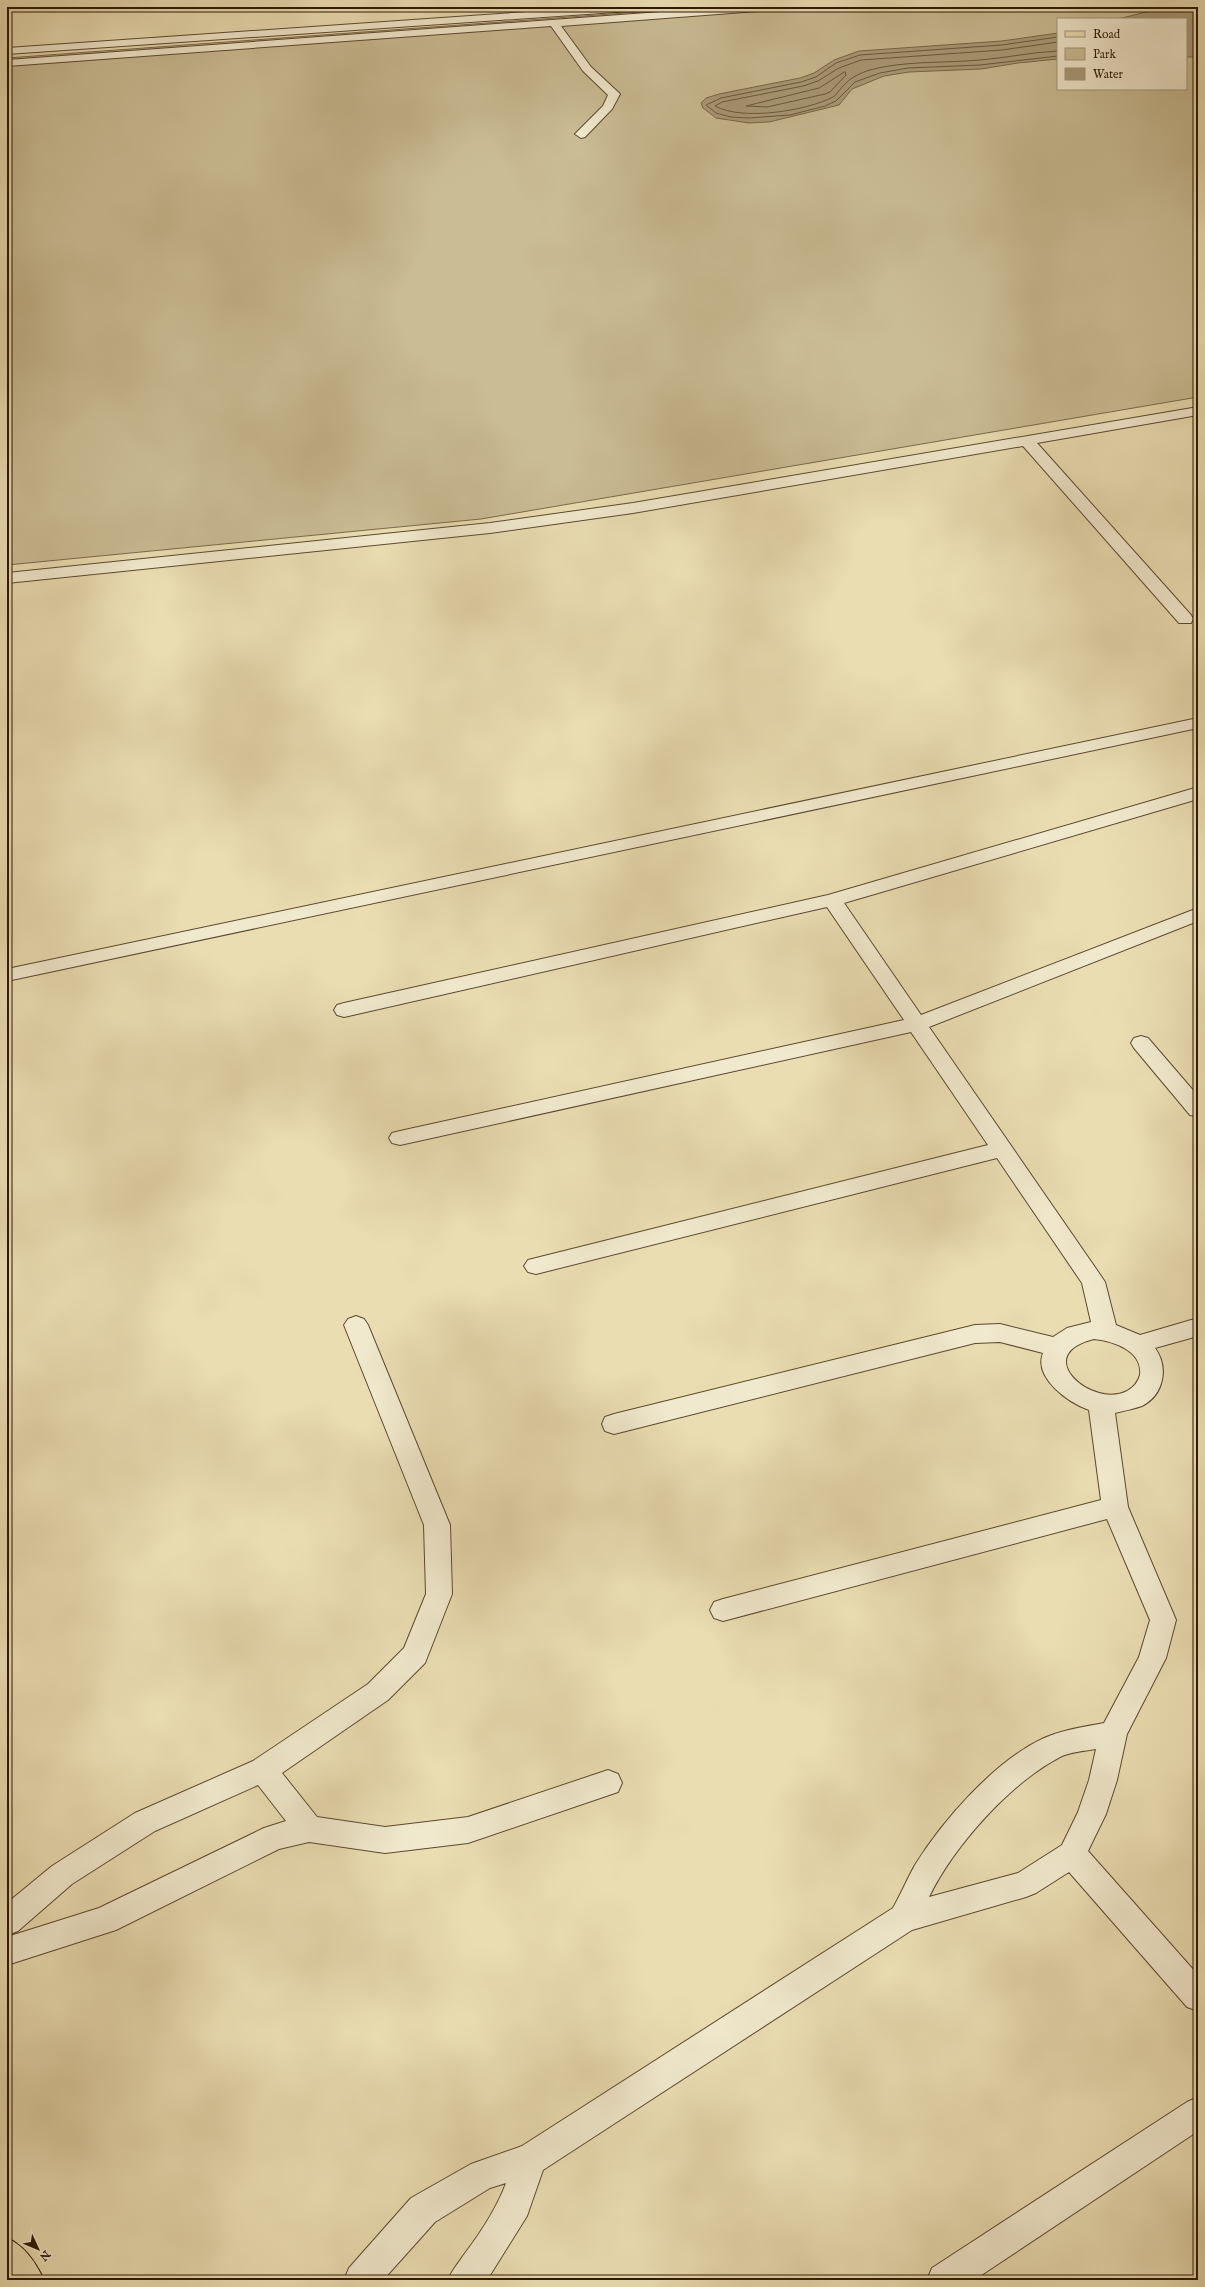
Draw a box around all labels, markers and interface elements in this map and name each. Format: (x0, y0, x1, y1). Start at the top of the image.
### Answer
legend (1057, 18, 1187, 90)
text: Road (1093, 27, 1121, 42)
text: Park (1093, 47, 1116, 62)
text: Water (1093, 67, 1124, 82)
north arrow (18, 2229, 58, 2269)
text: N (36, 2246, 54, 2264)

